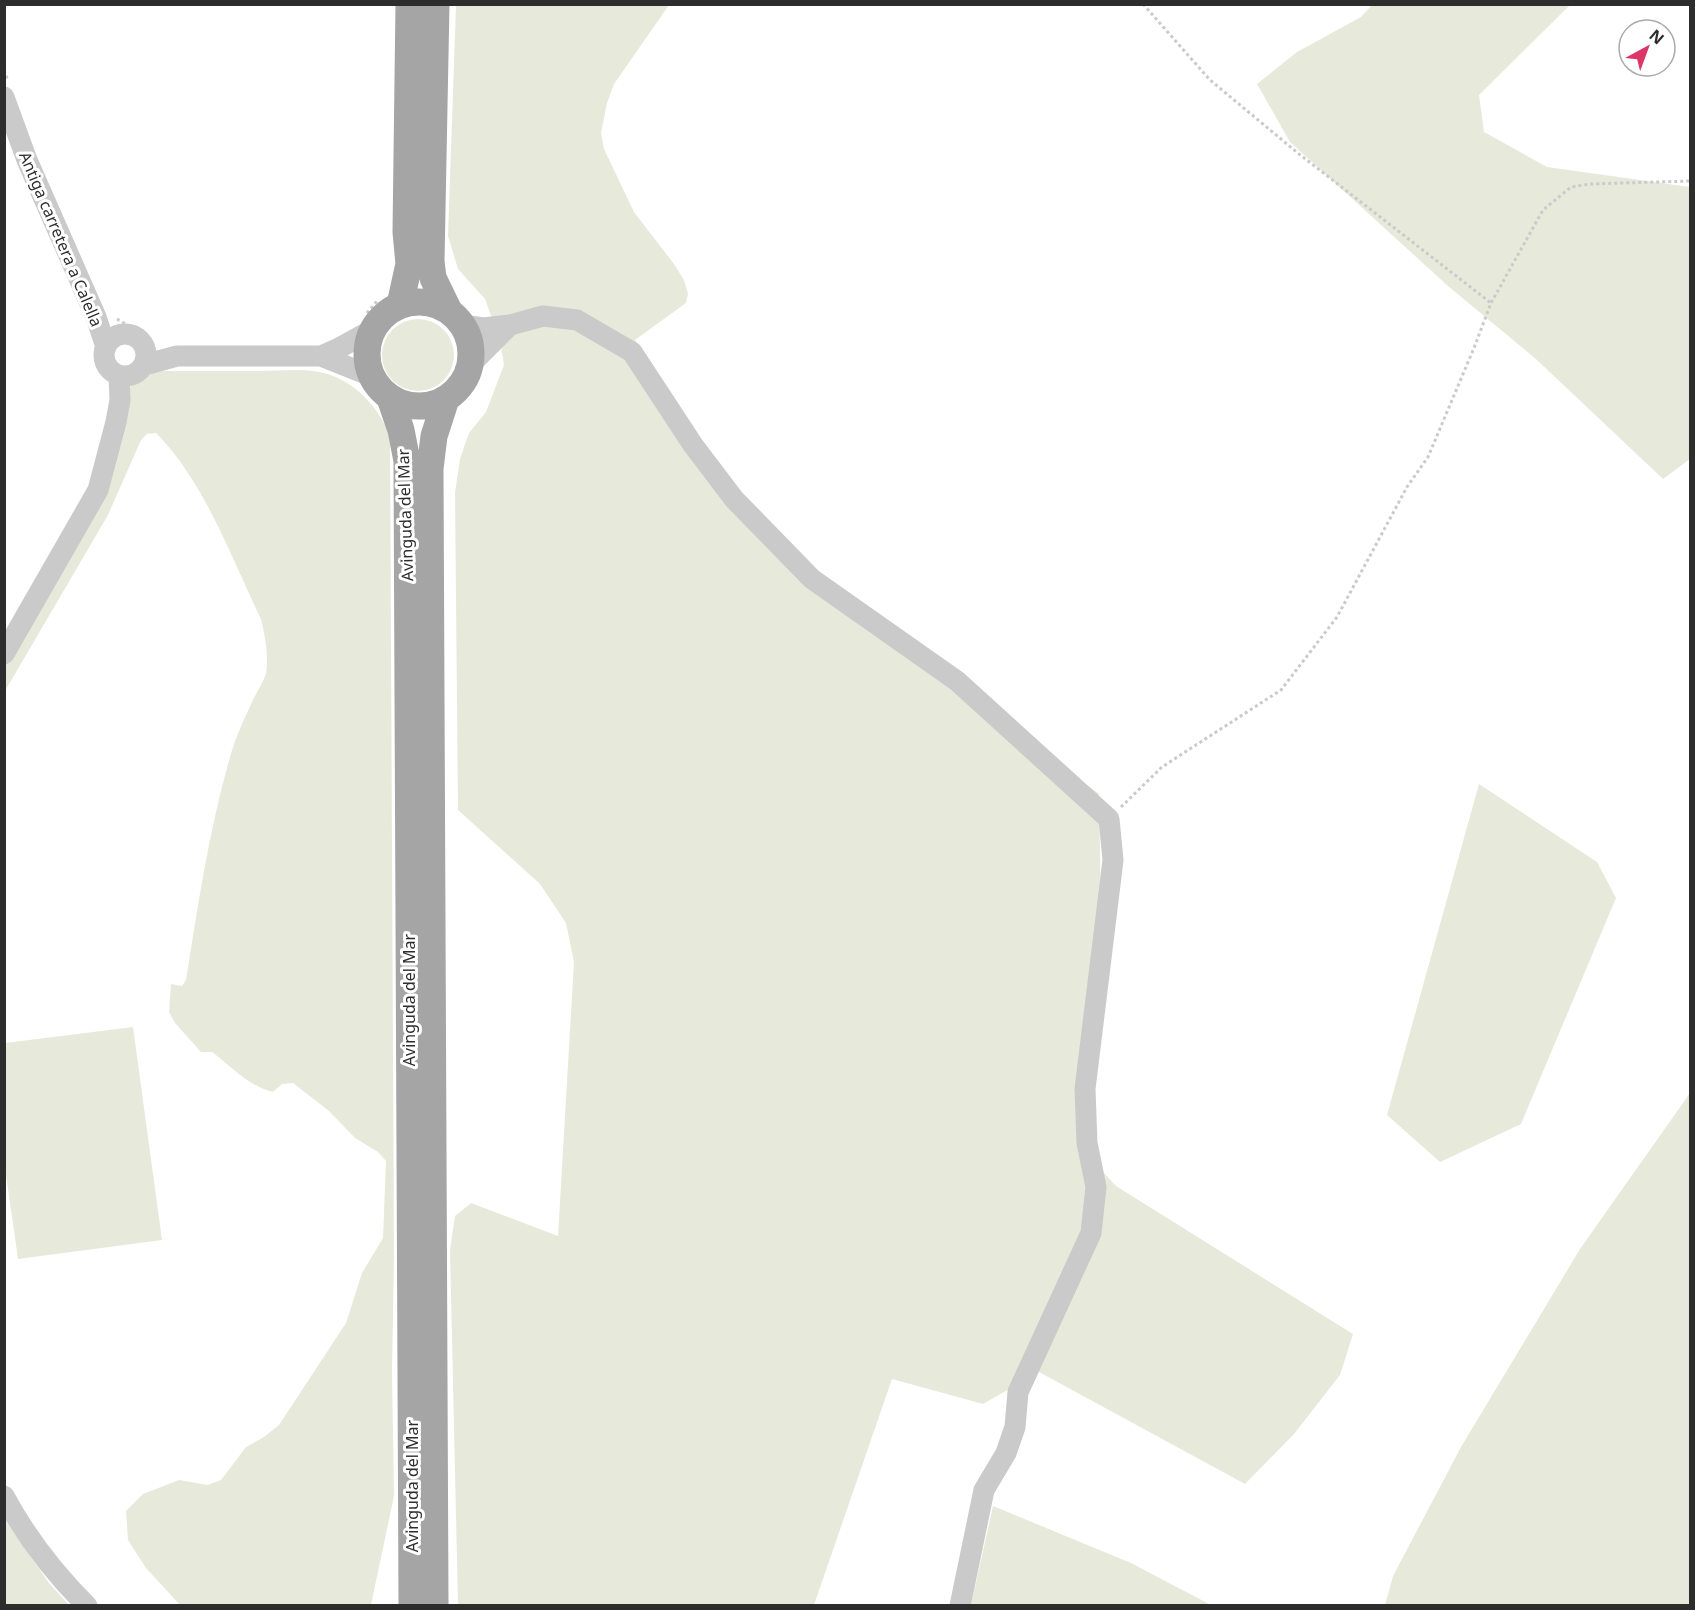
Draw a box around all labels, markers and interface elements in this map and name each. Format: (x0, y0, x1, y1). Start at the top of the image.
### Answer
north arrow (1617, 18, 1677, 78)
text: N (1645, 24, 1669, 49)
street label: Antiga carretera a Calella (14, 148, 108, 330)
street label: Avinguda del Mar (392, 448, 418, 582)
street label: Avinguda del Mar (398, 933, 420, 1066)
street label: Avinguda del Mar (401, 1419, 423, 1552)

